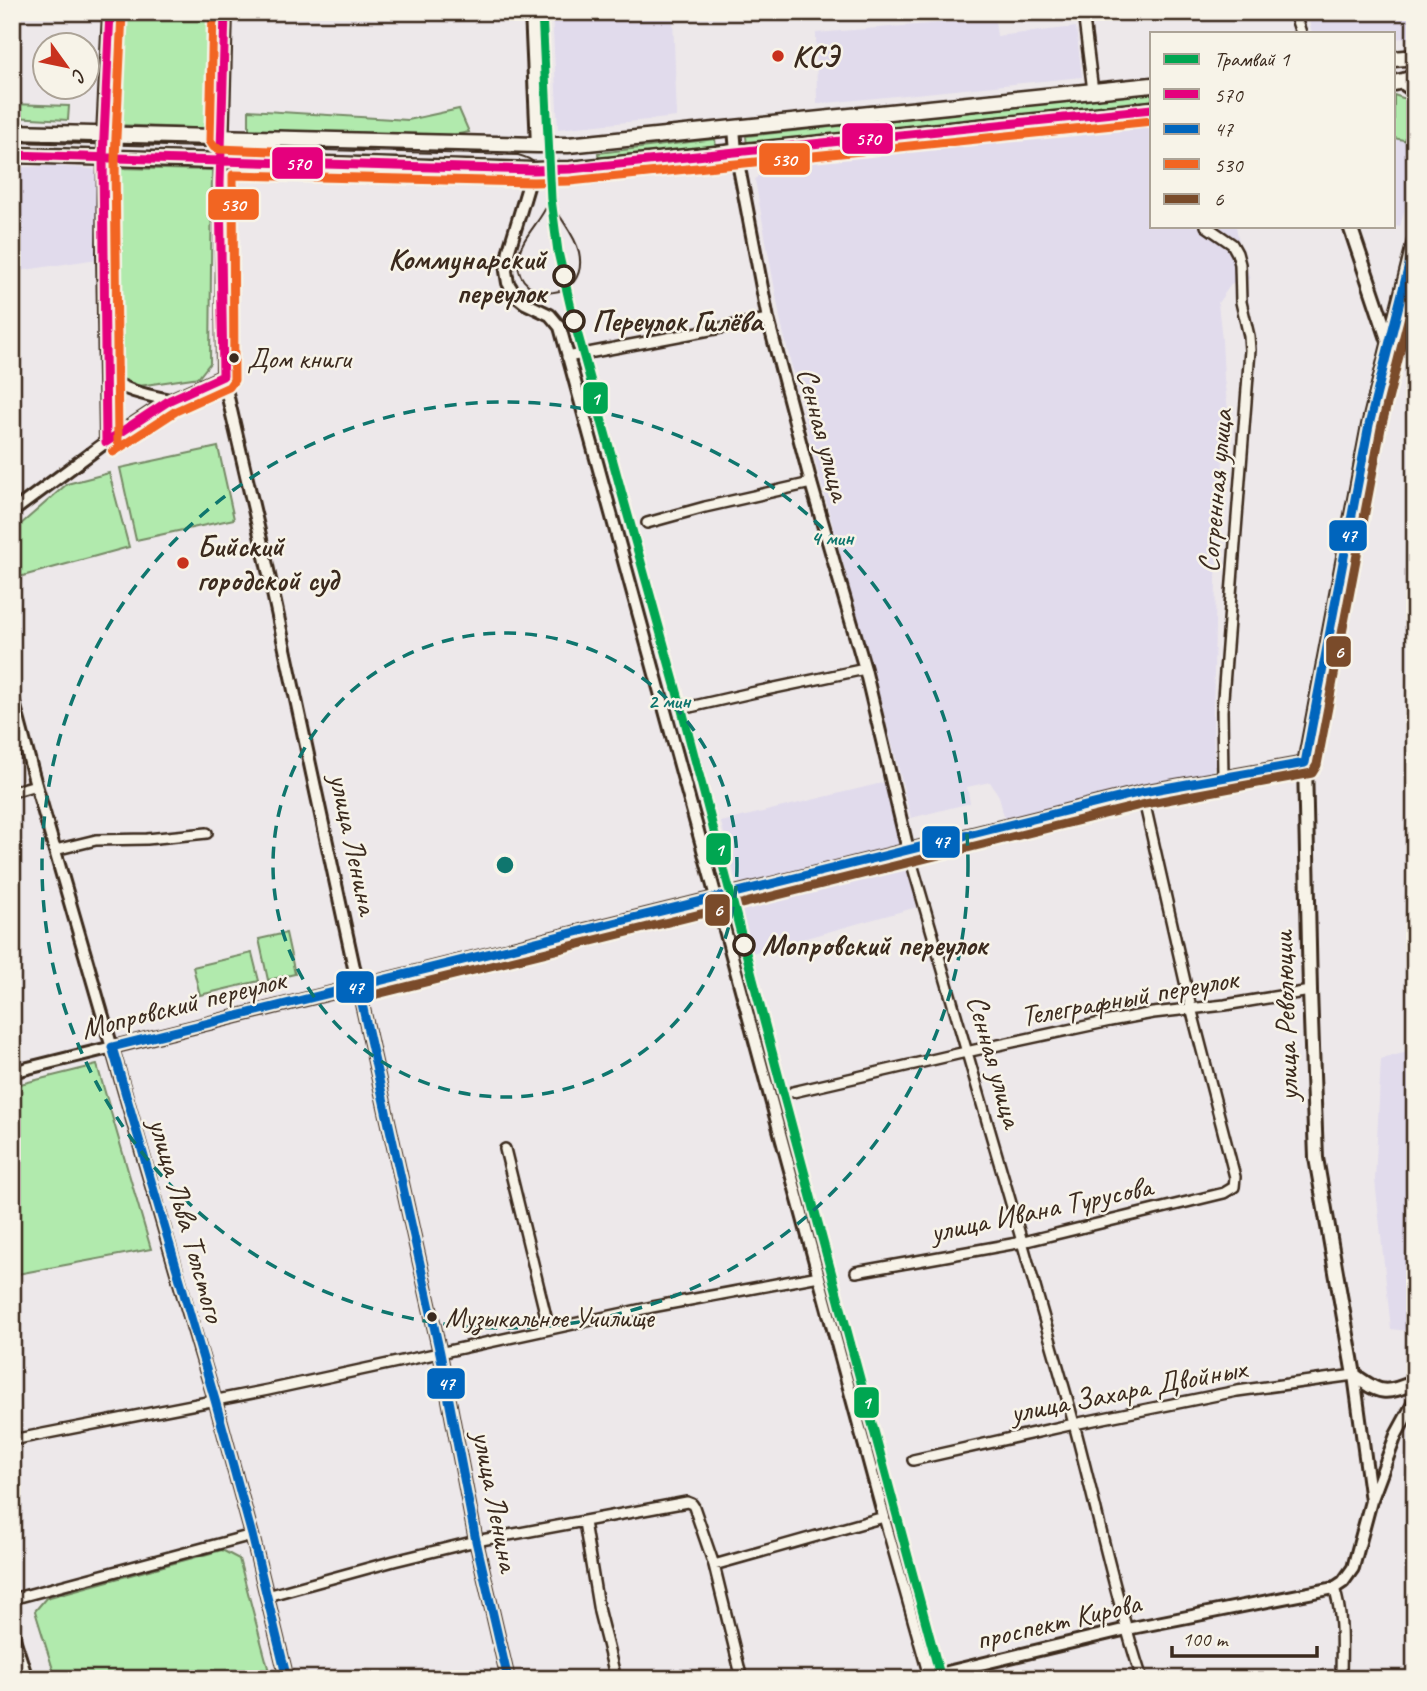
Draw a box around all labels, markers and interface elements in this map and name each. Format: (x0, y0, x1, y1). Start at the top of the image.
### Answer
north arrow (32, 32, 102, 102)
legend (1150, 32, 1396, 228)
place label: КСЭ (792, 37, 841, 75)
text: Трамвай 1 (1214, 46, 1291, 72)
marker: КСЭ (770, 48, 786, 64)
text: С (65, 64, 92, 87)
text: 570 (1214, 82, 1244, 108)
text: 47 (1214, 116, 1234, 142)
line badge: 570 (841, 122, 894, 155)
text: 570 (855, 127, 883, 151)
line badge: 530 (758, 142, 811, 176)
line badge: 570 (271, 146, 324, 180)
text: 530 (771, 148, 799, 172)
text: 570 (285, 152, 313, 176)
text: 530 (1214, 152, 1244, 178)
text: 6 (1214, 186, 1224, 212)
line badge: 530 (207, 188, 260, 221)
text: 530 (220, 193, 248, 217)
place label: Коммунарский переулок (388, 240, 549, 312)
marker: Коммунарский переулок (553, 265, 575, 287)
place label: Переулок Гилёва (592, 302, 765, 340)
marker: Переулок Гилёва (563, 310, 585, 332)
place label: Дом книги (247, 341, 354, 376)
marker: Дом книги (227, 351, 241, 365)
street label: Сенная улица (788, 363, 861, 507)
line badge: 1 (582, 381, 609, 415)
text: 1 (591, 387, 602, 411)
street label: Согренная улица (1189, 406, 1241, 574)
line badge: 47 (1328, 519, 1368, 552)
text: 47 (1339, 524, 1359, 548)
text: 4 мин (811, 525, 855, 551)
place label: Бийский городской суд (197, 527, 342, 599)
marker: Бийский городской суд (175, 555, 191, 571)
line badge: 6 (1325, 635, 1352, 668)
text: 6 (1335, 640, 1346, 664)
text: 2 мин (648, 688, 692, 714)
street label: улица Ленина (320, 768, 388, 920)
line badge: 47 (921, 825, 961, 859)
text: 47 (932, 830, 952, 854)
line badge: 1 (705, 832, 732, 866)
text: 1 (715, 838, 726, 862)
centre of rings (493, 853, 517, 877)
line badge: 6 (704, 893, 731, 927)
text: 6 (714, 898, 725, 922)
place label: Мопровский переулок (762, 926, 990, 964)
street label: улица Революции (1263, 929, 1307, 1104)
marker: Мопровский переулок (733, 934, 755, 956)
street label: Телеграфный переулок (1018, 959, 1243, 1035)
street label: Мопровский переулок (77, 960, 292, 1048)
line badge: 47 (335, 970, 375, 1004)
text: 47 (346, 976, 366, 1000)
street label: Сенная улица (958, 990, 1033, 1134)
street label: улица Льва Толстого (139, 1112, 235, 1328)
street label: улица Ивана Турусова (925, 1166, 1158, 1251)
place label: Музыкальное Училище (445, 1300, 656, 1336)
marker: Музыкальное Училище (425, 1310, 439, 1324)
street label: улица Захара Двойных (1005, 1348, 1252, 1432)
line badge: 47 (426, 1367, 466, 1400)
text: 47 (437, 1372, 457, 1396)
line badge: 1 (853, 1386, 880, 1419)
text: 1 (862, 1391, 873, 1415)
street label: улица Ленина (463, 1425, 529, 1577)
street label: проспект Кирова (972, 1583, 1146, 1658)
scale bar (1172, 1614, 1317, 1658)
text: 100 m (1182, 1626, 1229, 1652)

